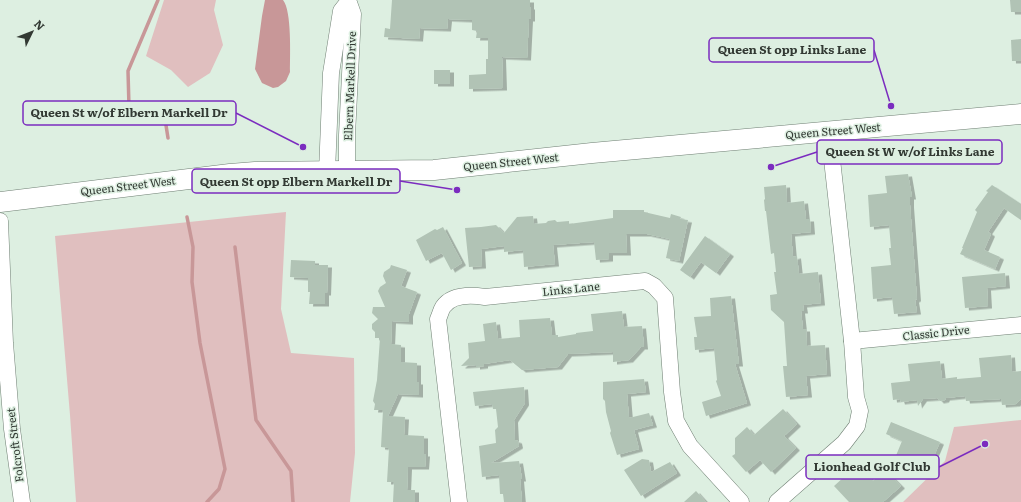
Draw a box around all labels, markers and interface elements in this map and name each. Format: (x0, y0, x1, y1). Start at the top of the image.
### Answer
north arrow (12, 12, 52, 52)
text: N (31, 16, 49, 33)
street label: Elbern Markell Drive (339, 31, 359, 141)
callout: Queen St opp Links Lane (709, 38, 874, 62)
text: Queen St opp Links Lane (718, 40, 867, 58)
callout: Queen St w/of Elbern Markell Dr (23, 101, 236, 125)
text: Queen St w/of Elbern Markell Dr (30, 103, 228, 121)
street label: Queen Street West (785, 118, 882, 142)
callout: Queen St W w/of Links Lane (817, 140, 1002, 164)
text: Queen St W w/of Links Lane (825, 142, 995, 160)
street label: Queen Street West (462, 148, 560, 174)
callout: Queen St opp Elbern Markell Dr (192, 169, 400, 193)
street label: Queen Street West (79, 171, 177, 199)
text: Queen St opp Elbern Markell Dr (200, 172, 393, 190)
street label: Links Lane (541, 277, 601, 299)
street label: Classic Drive (902, 321, 970, 343)
street label: Folcroft Street (1, 406, 27, 483)
callout: Lionhead Golf Club (806, 455, 939, 479)
text: Lionhead Golf Club (814, 457, 931, 475)

